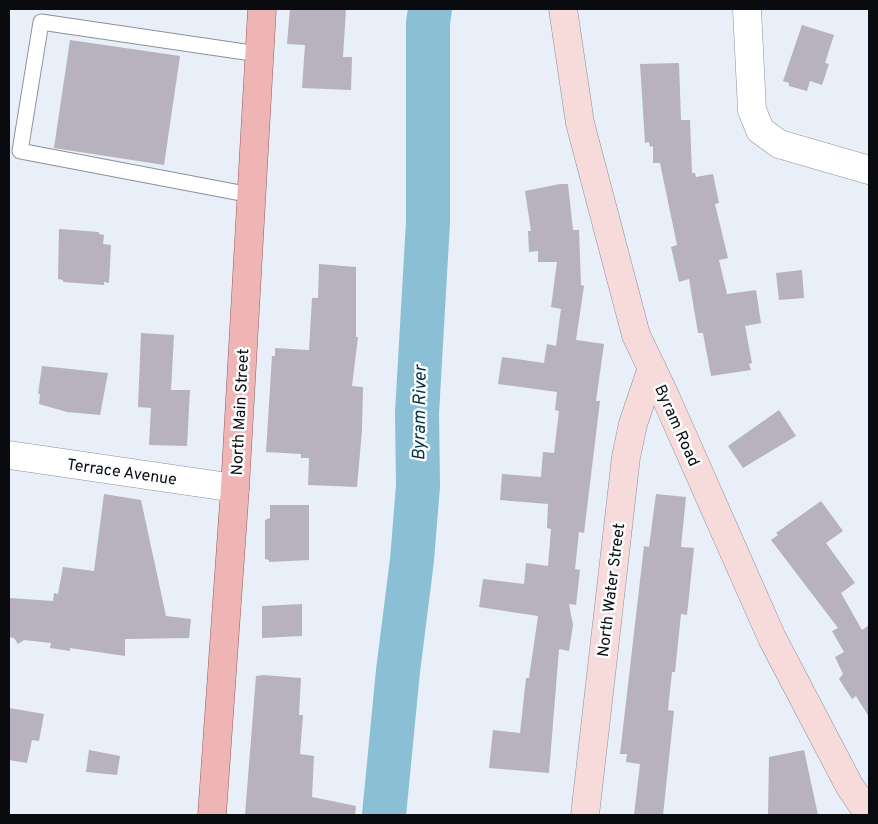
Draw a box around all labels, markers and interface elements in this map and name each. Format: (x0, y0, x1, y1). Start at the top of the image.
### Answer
street label: North Main Street (228, 348, 254, 476)
water label: Byram River (408, 363, 433, 461)
street label: Byram Road (649, 382, 703, 470)
street label: Terrace Avenue (66, 455, 178, 491)
street label: North Water Street (594, 522, 630, 658)

